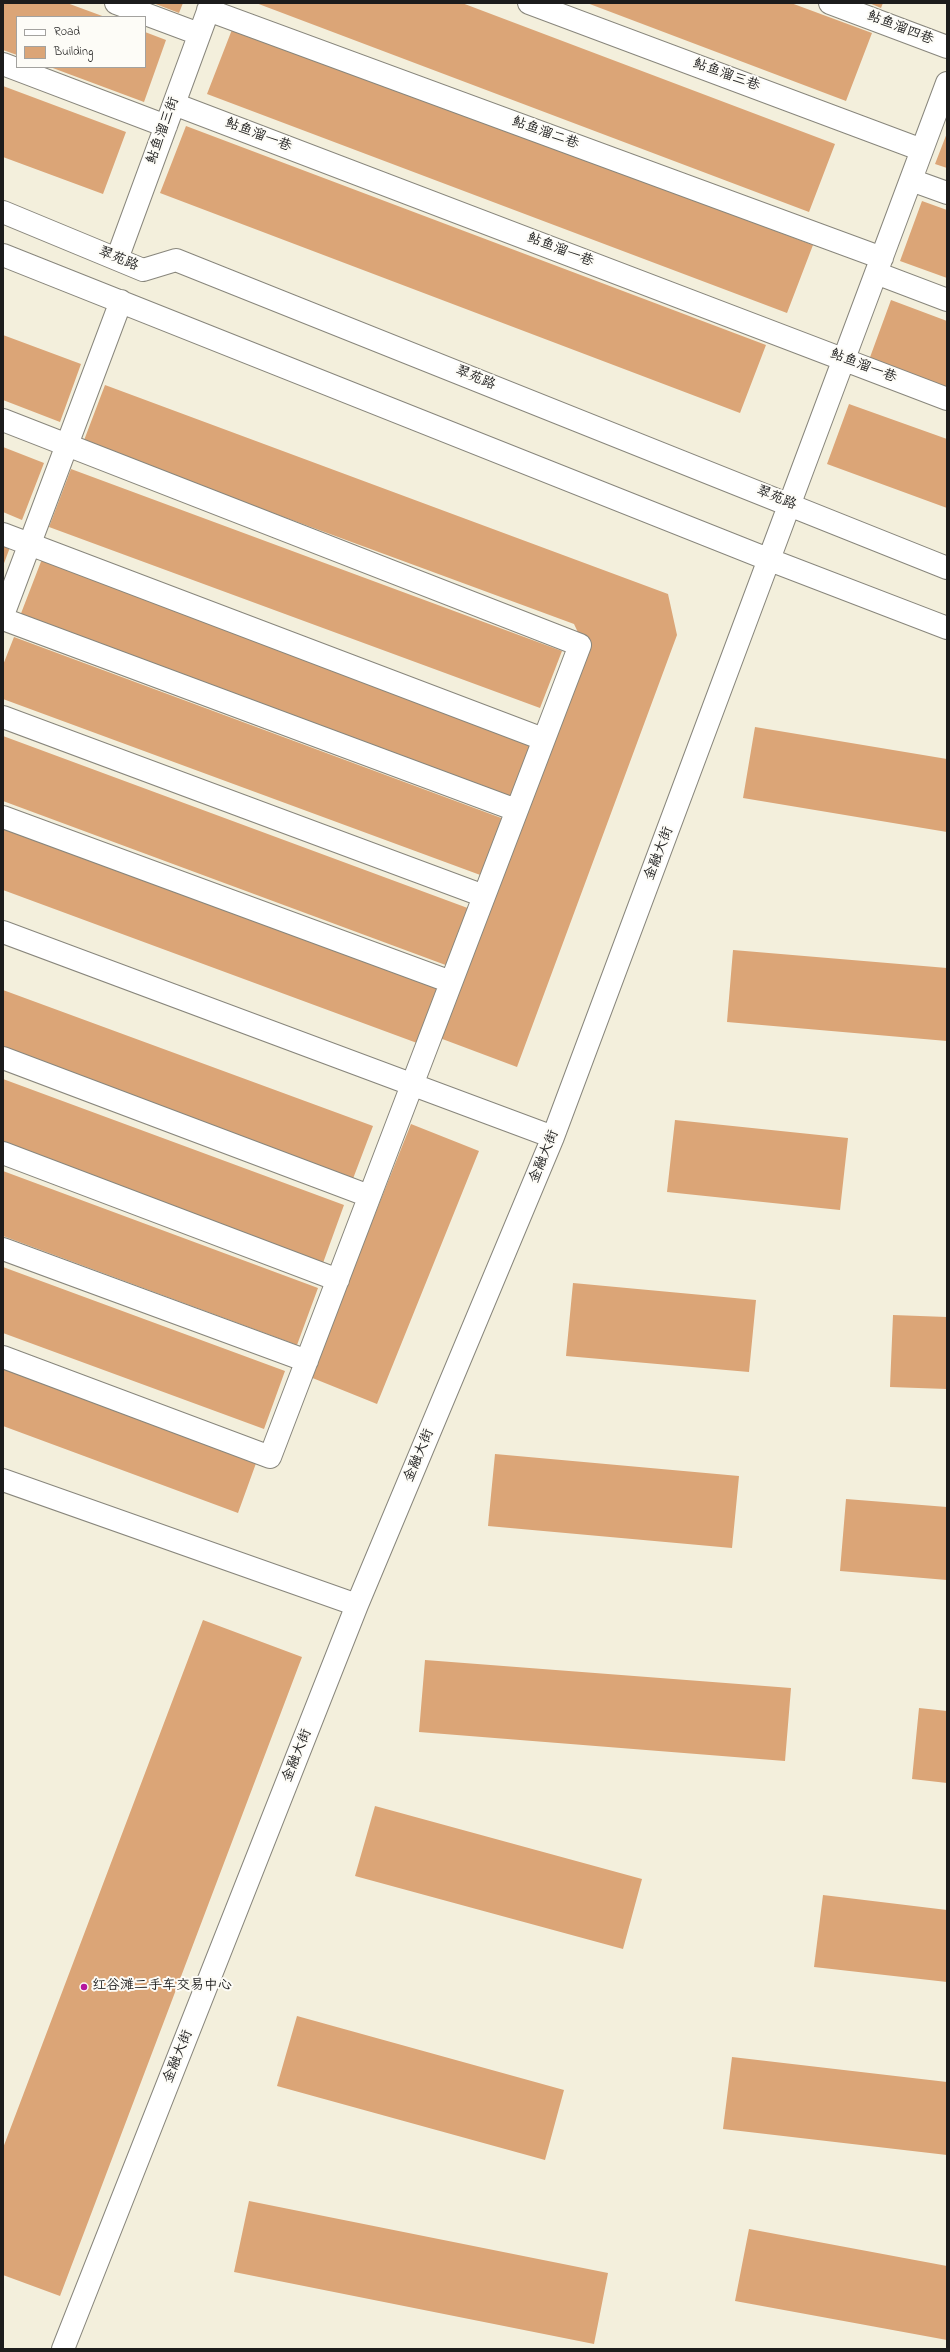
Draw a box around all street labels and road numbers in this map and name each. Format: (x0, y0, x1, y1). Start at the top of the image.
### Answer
street label: 鲇鱼溜四巷 (864, 9, 936, 49)
street label: 鲇鱼溜三巷 (690, 56, 762, 96)
street label: 鲇鱼溜三街 (144, 95, 184, 167)
street label: 鲇鱼溜二巷 (509, 114, 581, 154)
street label: 鲇鱼溜一巷 (222, 116, 294, 156)
street label: 鲇鱼溜一巷 (524, 231, 596, 271)
street label: 翠苑路 (95, 244, 141, 276)
street label: 鲇鱼溜一巷 (827, 347, 899, 387)
street label: 翠苑路 (452, 363, 498, 395)
street label: 翠苑路 (753, 483, 799, 515)
street label: 金融大街 (642, 825, 678, 883)
street label: 金融大街 (527, 1128, 563, 1186)
street label: 金融大街 (401, 1427, 439, 1485)
street label: 金融大街 (280, 1727, 316, 1785)
street label: 金融大街 (161, 2028, 197, 2086)

